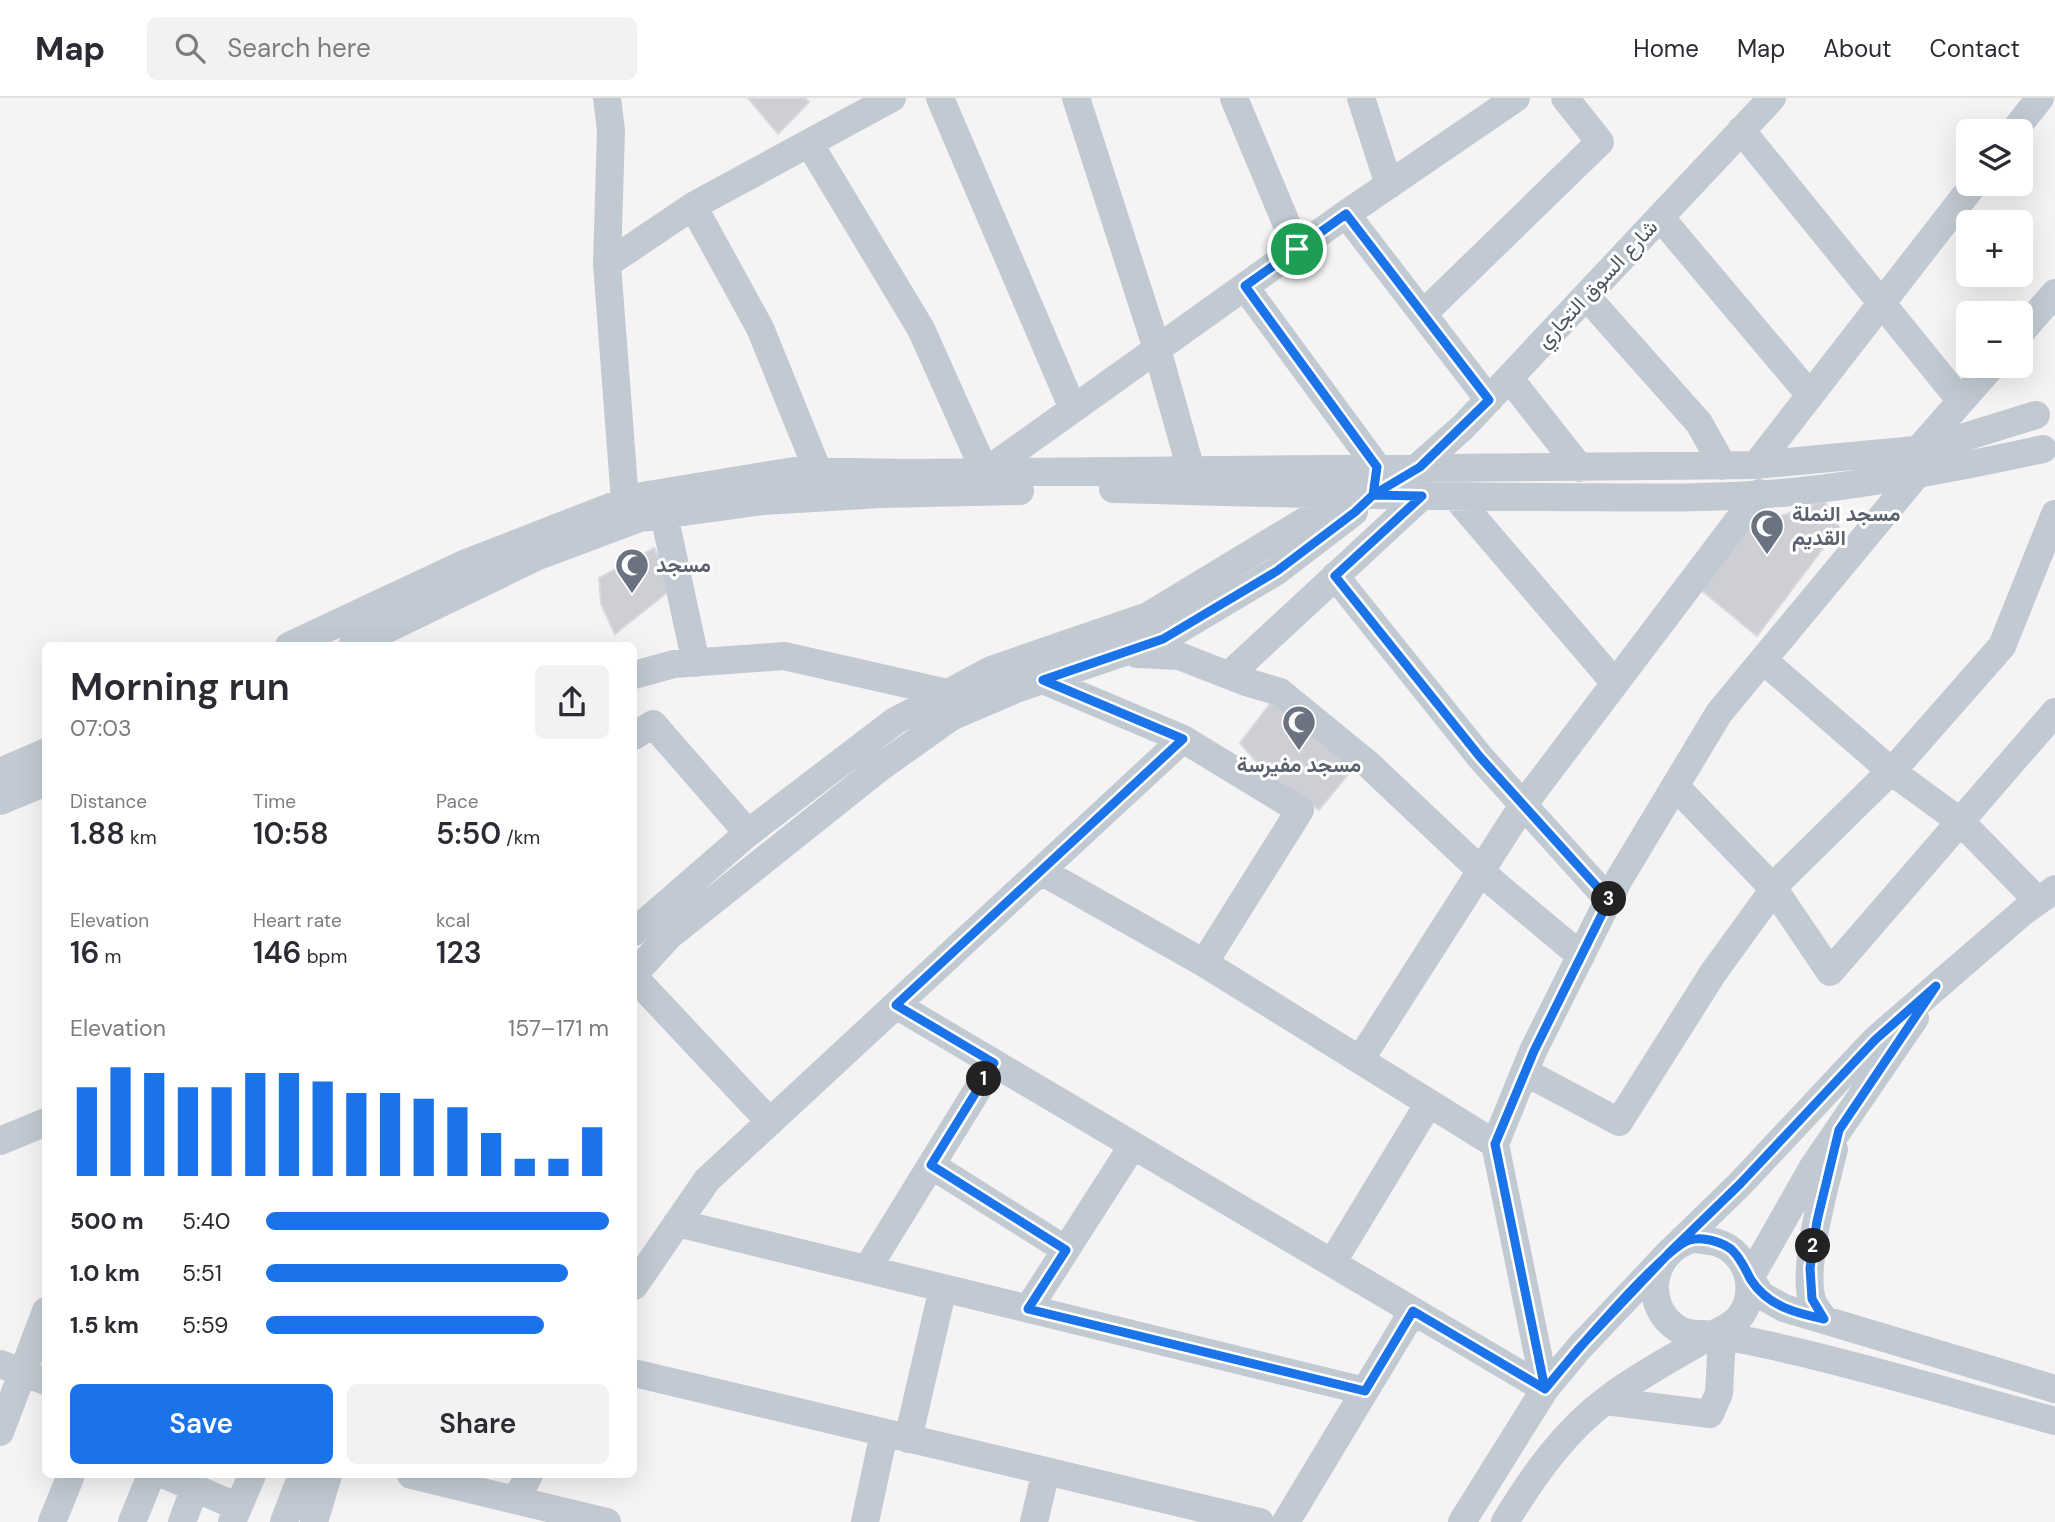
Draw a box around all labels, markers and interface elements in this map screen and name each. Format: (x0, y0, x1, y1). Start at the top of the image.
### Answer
search box (147, 17, 637, 80)
text: Map (35, 27, 105, 70)
icon: search (171, 29, 209, 67)
text: Search here (227, 31, 371, 65)
text: Home (1633, 33, 1699, 64)
text: Map (1737, 33, 1785, 64)
text: About (1823, 33, 1892, 64)
text: Contact (1930, 33, 2020, 64)
map controls (1956, 119, 2033, 378)
button: layers (1956, 119, 2033, 196)
button: + (1956, 210, 2033, 287)
street label: شارع السوق التجاري (1530, 214, 1666, 356)
pin (1267, 219, 1327, 279)
icon: arrive (1278, 230, 1316, 268)
button: − (1956, 301, 2033, 378)
place label: مسجد النملة القديم (1792, 500, 1900, 552)
mosque icon: مسجد النملة القديم (1748, 507, 1786, 556)
mosque icon: مسجد (613, 546, 651, 595)
place label: مسجد (656, 551, 711, 579)
text: Morning run (70, 662, 290, 712)
button: share (535, 665, 609, 739)
mosque icon: مسجد مفيرسة (1280, 703, 1318, 752)
text: 07:03 (70, 713, 132, 743)
place label: مسجد مفيرسة (1237, 751, 1361, 779)
text: Distance (70, 789, 147, 814)
text: Time (253, 789, 296, 814)
text: Pace (436, 789, 479, 814)
text: 1.88 (70, 814, 125, 853)
text: 10:58 (253, 814, 329, 853)
text: 5:50 (436, 814, 501, 853)
text: km (125, 825, 157, 850)
text: /km (501, 825, 540, 850)
pin: 3 (1592, 882, 1626, 916)
text: 3 (1603, 886, 1614, 911)
text: Elevation (70, 908, 149, 933)
text: Heart rate (253, 908, 342, 933)
text: kcal (436, 908, 470, 933)
text: 16 (70, 933, 99, 972)
text: 146 (253, 933, 302, 972)
text: 123 (436, 933, 482, 972)
text: m (99, 944, 121, 969)
text: bpm (302, 944, 347, 969)
text: Elevation (70, 1013, 166, 1043)
text: 157–171 m (508, 1013, 609, 1043)
pin: 1 (967, 1062, 1002, 1096)
text: 1 (980, 1066, 987, 1091)
text: 500 m (70, 1206, 144, 1236)
text: 5:40 (182, 1206, 230, 1236)
pin: 2 (1796, 1228, 1830, 1264)
text: 2 (1807, 1233, 1818, 1258)
text: 1.0 km (70, 1258, 140, 1288)
text: 5:51 (182, 1258, 222, 1288)
text: 1.5 km (70, 1310, 139, 1340)
text: 5:59 (182, 1310, 228, 1340)
button: Save (70, 1384, 333, 1464)
button: Share (347, 1384, 609, 1464)

